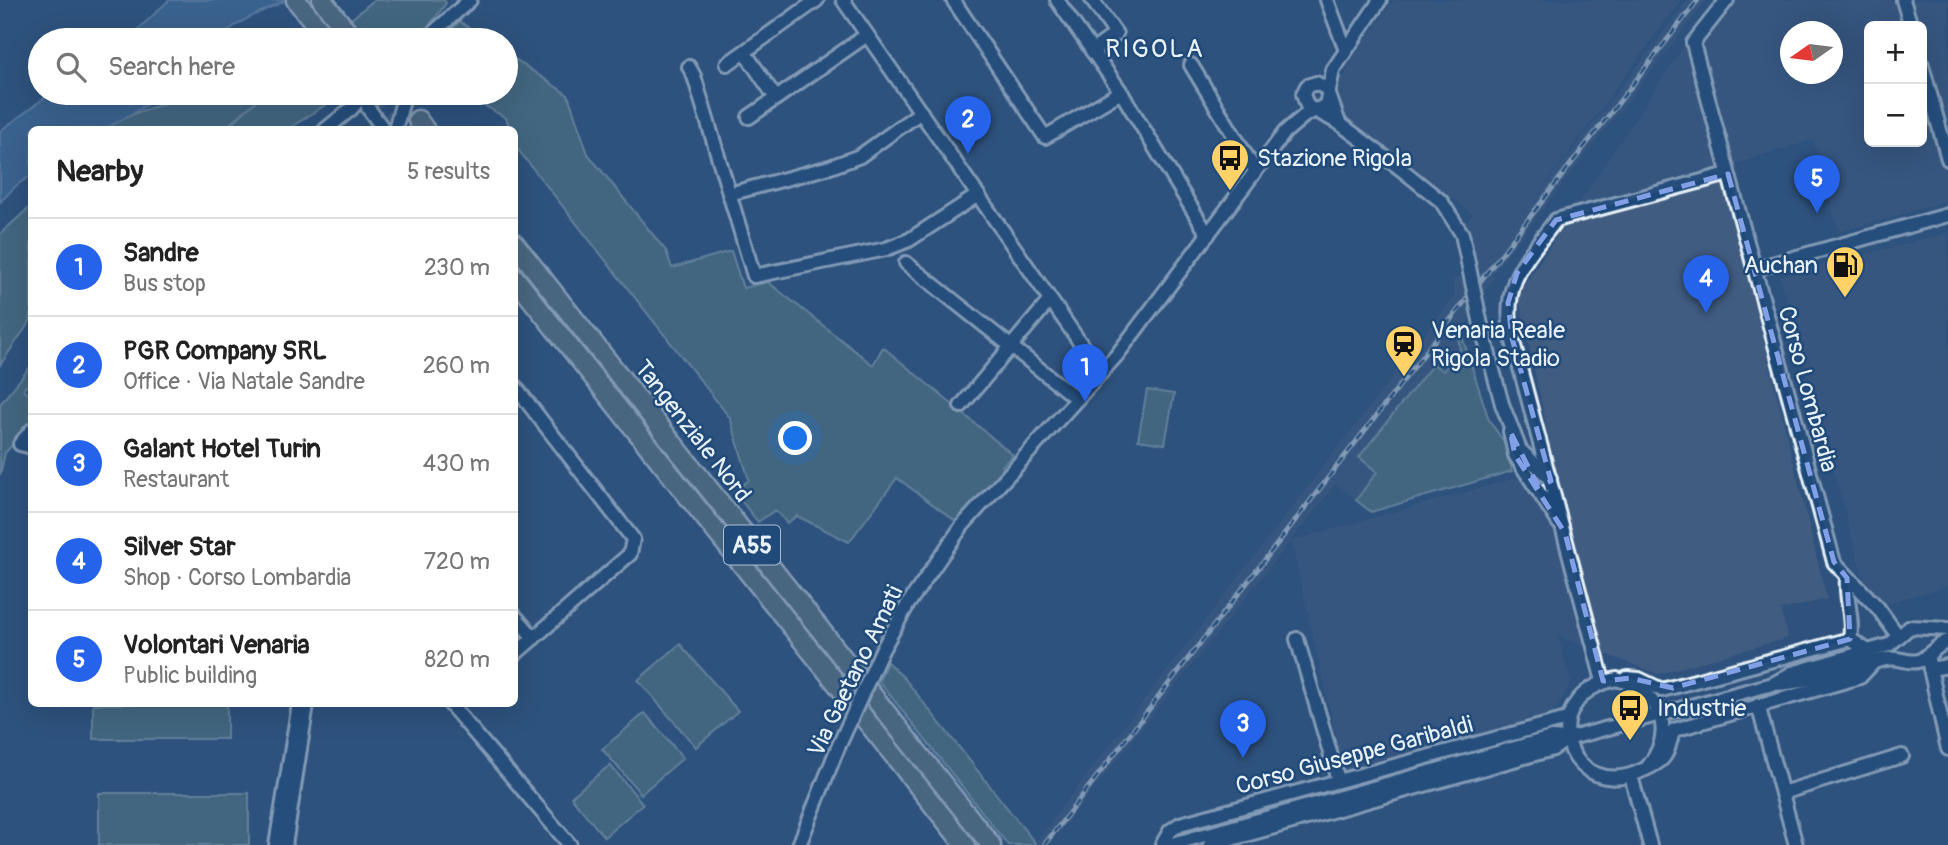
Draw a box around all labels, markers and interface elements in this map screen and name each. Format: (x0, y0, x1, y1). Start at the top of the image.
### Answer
north arrow (1780, 21, 1843, 84)
map controls (1864, 21, 1927, 147)
button: + (1864, 21, 1927, 84)
search box (28, 28, 518, 105)
district label: RIGOLA (1105, 33, 1205, 65)
icon: search (52, 48, 90, 86)
text: Search here (108, 51, 235, 83)
button: − (1864, 84, 1927, 147)
pin: 2 (945, 96, 991, 154)
bus stop icon: Stazione Rigola (1209, 137, 1251, 192)
place label: Stazione Rigola (1257, 144, 1412, 173)
text: Nearby (56, 153, 143, 190)
pin: 5 (1794, 155, 1840, 213)
text: 5 results (407, 157, 490, 186)
text: Sandre (123, 237, 199, 269)
fuel station icon: Auchan (1824, 244, 1866, 299)
place label: Auchan (1744, 251, 1818, 280)
text: 1 (75, 253, 84, 282)
text: 230 m (424, 253, 490, 282)
pin: 4 (1683, 255, 1729, 313)
text: Bus stop (123, 269, 206, 298)
street label: Corso Lombardia (1771, 303, 1844, 475)
place label: Venaria Reale Rigola Stadio (1431, 316, 1565, 373)
station icon: Venaria Reale Rigola Stadio (1383, 323, 1425, 378)
text: PGR Company SRL (123, 335, 327, 367)
pin: 1 (1062, 344, 1108, 402)
text: 2 (73, 351, 85, 380)
text: 260 m (423, 351, 490, 380)
street label: Tangenziale Nord (628, 354, 757, 508)
text: Office · Via Natale Sandre (123, 367, 365, 396)
your location (778, 421, 812, 455)
text: Galant Hotel Turin (123, 433, 321, 465)
text: 3 (73, 449, 85, 478)
text: 430 m (423, 449, 490, 478)
text: Restaurant (123, 465, 229, 494)
road number: A55 (724, 526, 780, 565)
text: Silver Star (123, 531, 235, 563)
text: 4 (72, 547, 86, 576)
text: 720 m (424, 547, 490, 576)
text: Shop · Corso Lombardia (123, 563, 351, 592)
street label: Via Gaetano Amati (801, 581, 909, 762)
text: Volontari Venaria (123, 629, 310, 661)
text: 5 (73, 645, 85, 674)
text: 820 m (424, 645, 490, 674)
text: Public building (123, 661, 257, 690)
bus stop icon: Industrie (1609, 687, 1651, 742)
place label: Industrie (1657, 694, 1746, 723)
pin: 3 (1220, 700, 1266, 758)
street label: Corso Giuseppe Garibaldi (1232, 710, 1476, 801)

